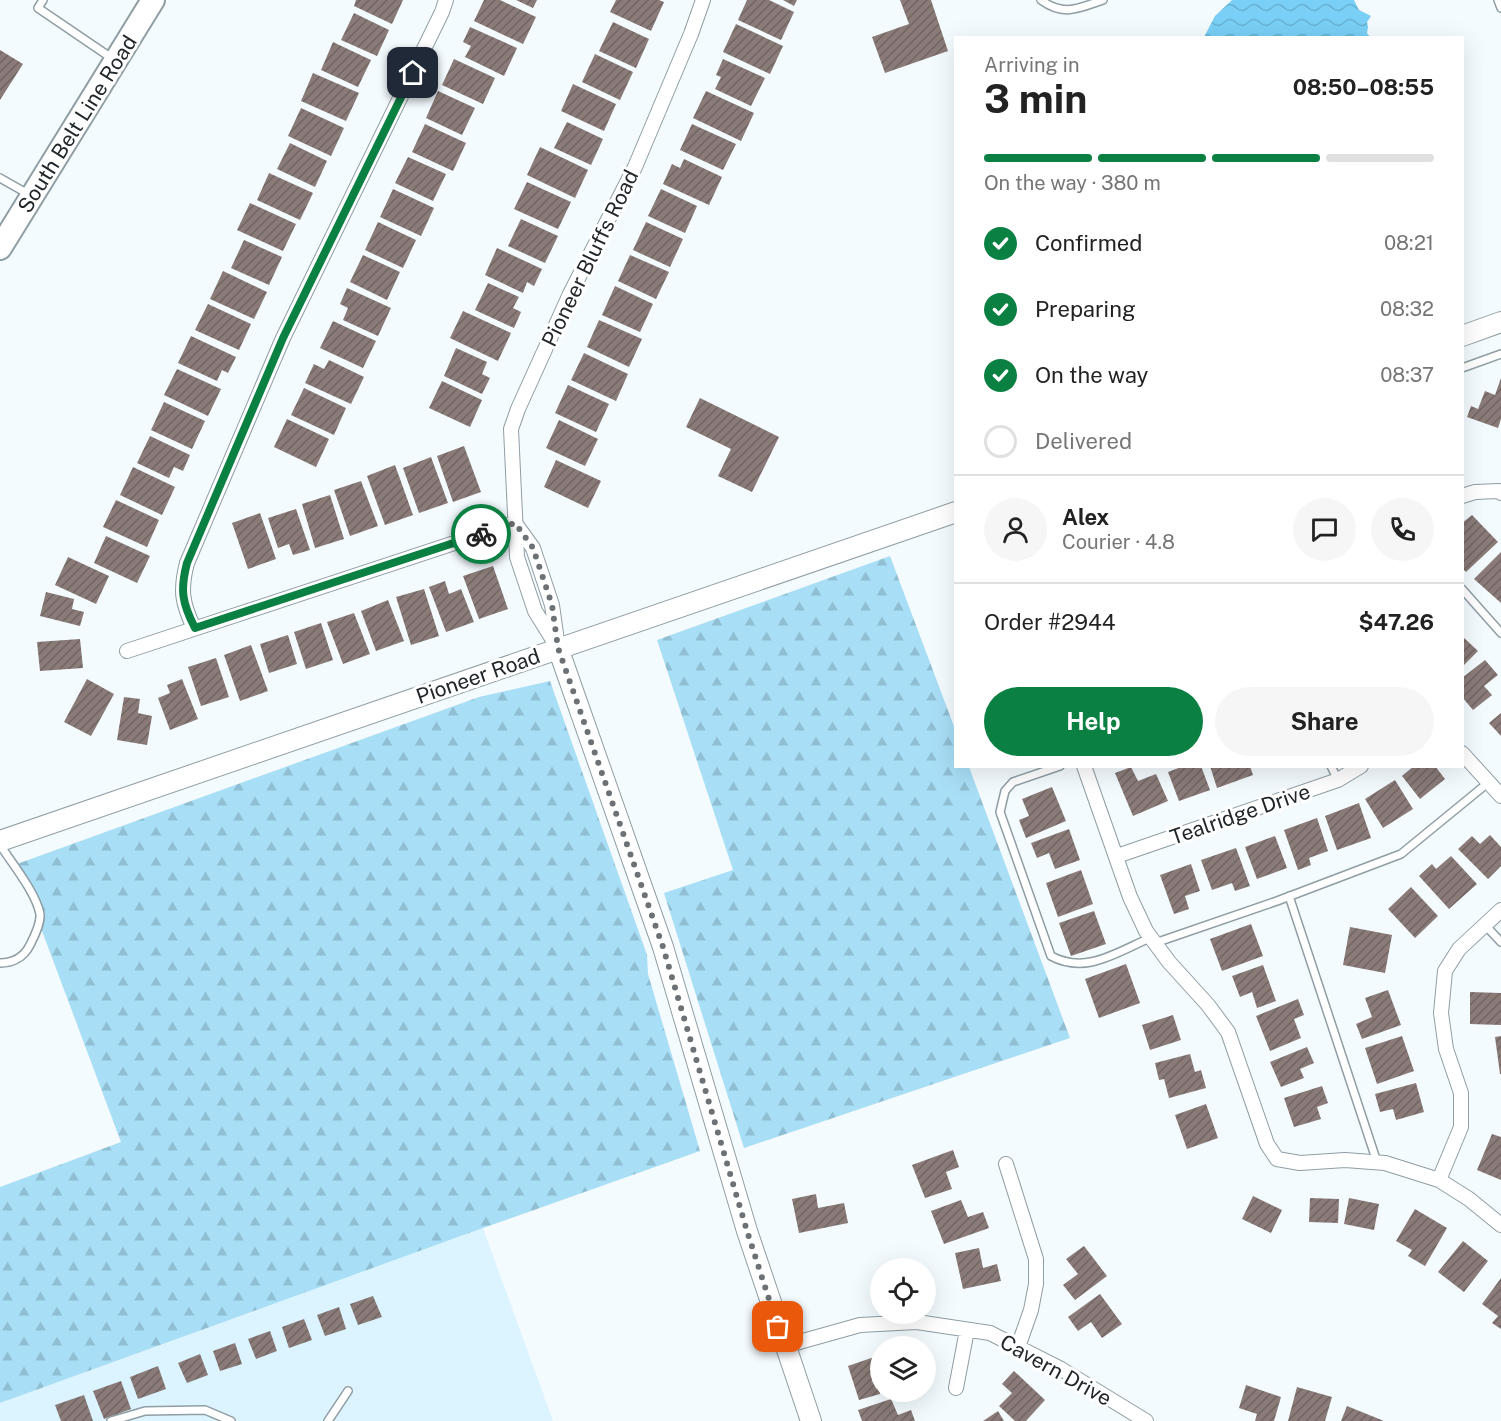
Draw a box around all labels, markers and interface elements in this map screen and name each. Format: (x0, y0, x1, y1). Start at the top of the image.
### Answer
street label: South Belt Line Road (12, 31, 142, 217)
pin (387, 47, 438, 98)
text: Arriving in (984, 53, 1079, 77)
icon: home (396, 56, 429, 89)
text: 08:50–08:55 (1293, 74, 1434, 100)
text: 3 min (984, 76, 1087, 122)
street label: Pioneer Bluffs Road (536, 166, 644, 350)
text: On the way · 380 m (984, 171, 1161, 195)
icon: check (984, 227, 1017, 260)
text: Confirmed (1035, 230, 1142, 256)
text: 08:21 (1384, 231, 1434, 255)
icon: check (984, 293, 1017, 326)
text: Preparing (1035, 296, 1136, 322)
text: 08:32 (1380, 297, 1434, 321)
icon: check (984, 359, 1017, 392)
text: On the way (1035, 362, 1148, 388)
text: 08:37 (1380, 363, 1434, 387)
text: Delivered (1035, 428, 1132, 454)
button: person (984, 498, 1047, 561)
button: chat (1293, 498, 1356, 561)
button: phone (1371, 498, 1434, 561)
courier (451, 504, 511, 564)
text: Alex (1062, 504, 1109, 530)
icon: bike (465, 518, 498, 551)
text: Courier · 4.8 (1062, 530, 1175, 554)
text: Order #2944 (984, 609, 1116, 635)
text: $47.26 (1358, 609, 1434, 635)
street label: Pioneer Road (413, 643, 543, 709)
button: Help (984, 687, 1203, 756)
button: Share (1215, 687, 1434, 756)
street label: Tealridge Drive (1167, 778, 1313, 850)
map controls (870, 1258, 936, 1402)
button: locate (870, 1258, 936, 1324)
pin (752, 1301, 803, 1352)
icon: bag (761, 1310, 794, 1343)
street label: Cavern Drive (996, 1329, 1116, 1411)
button: layers (870, 1336, 936, 1402)

